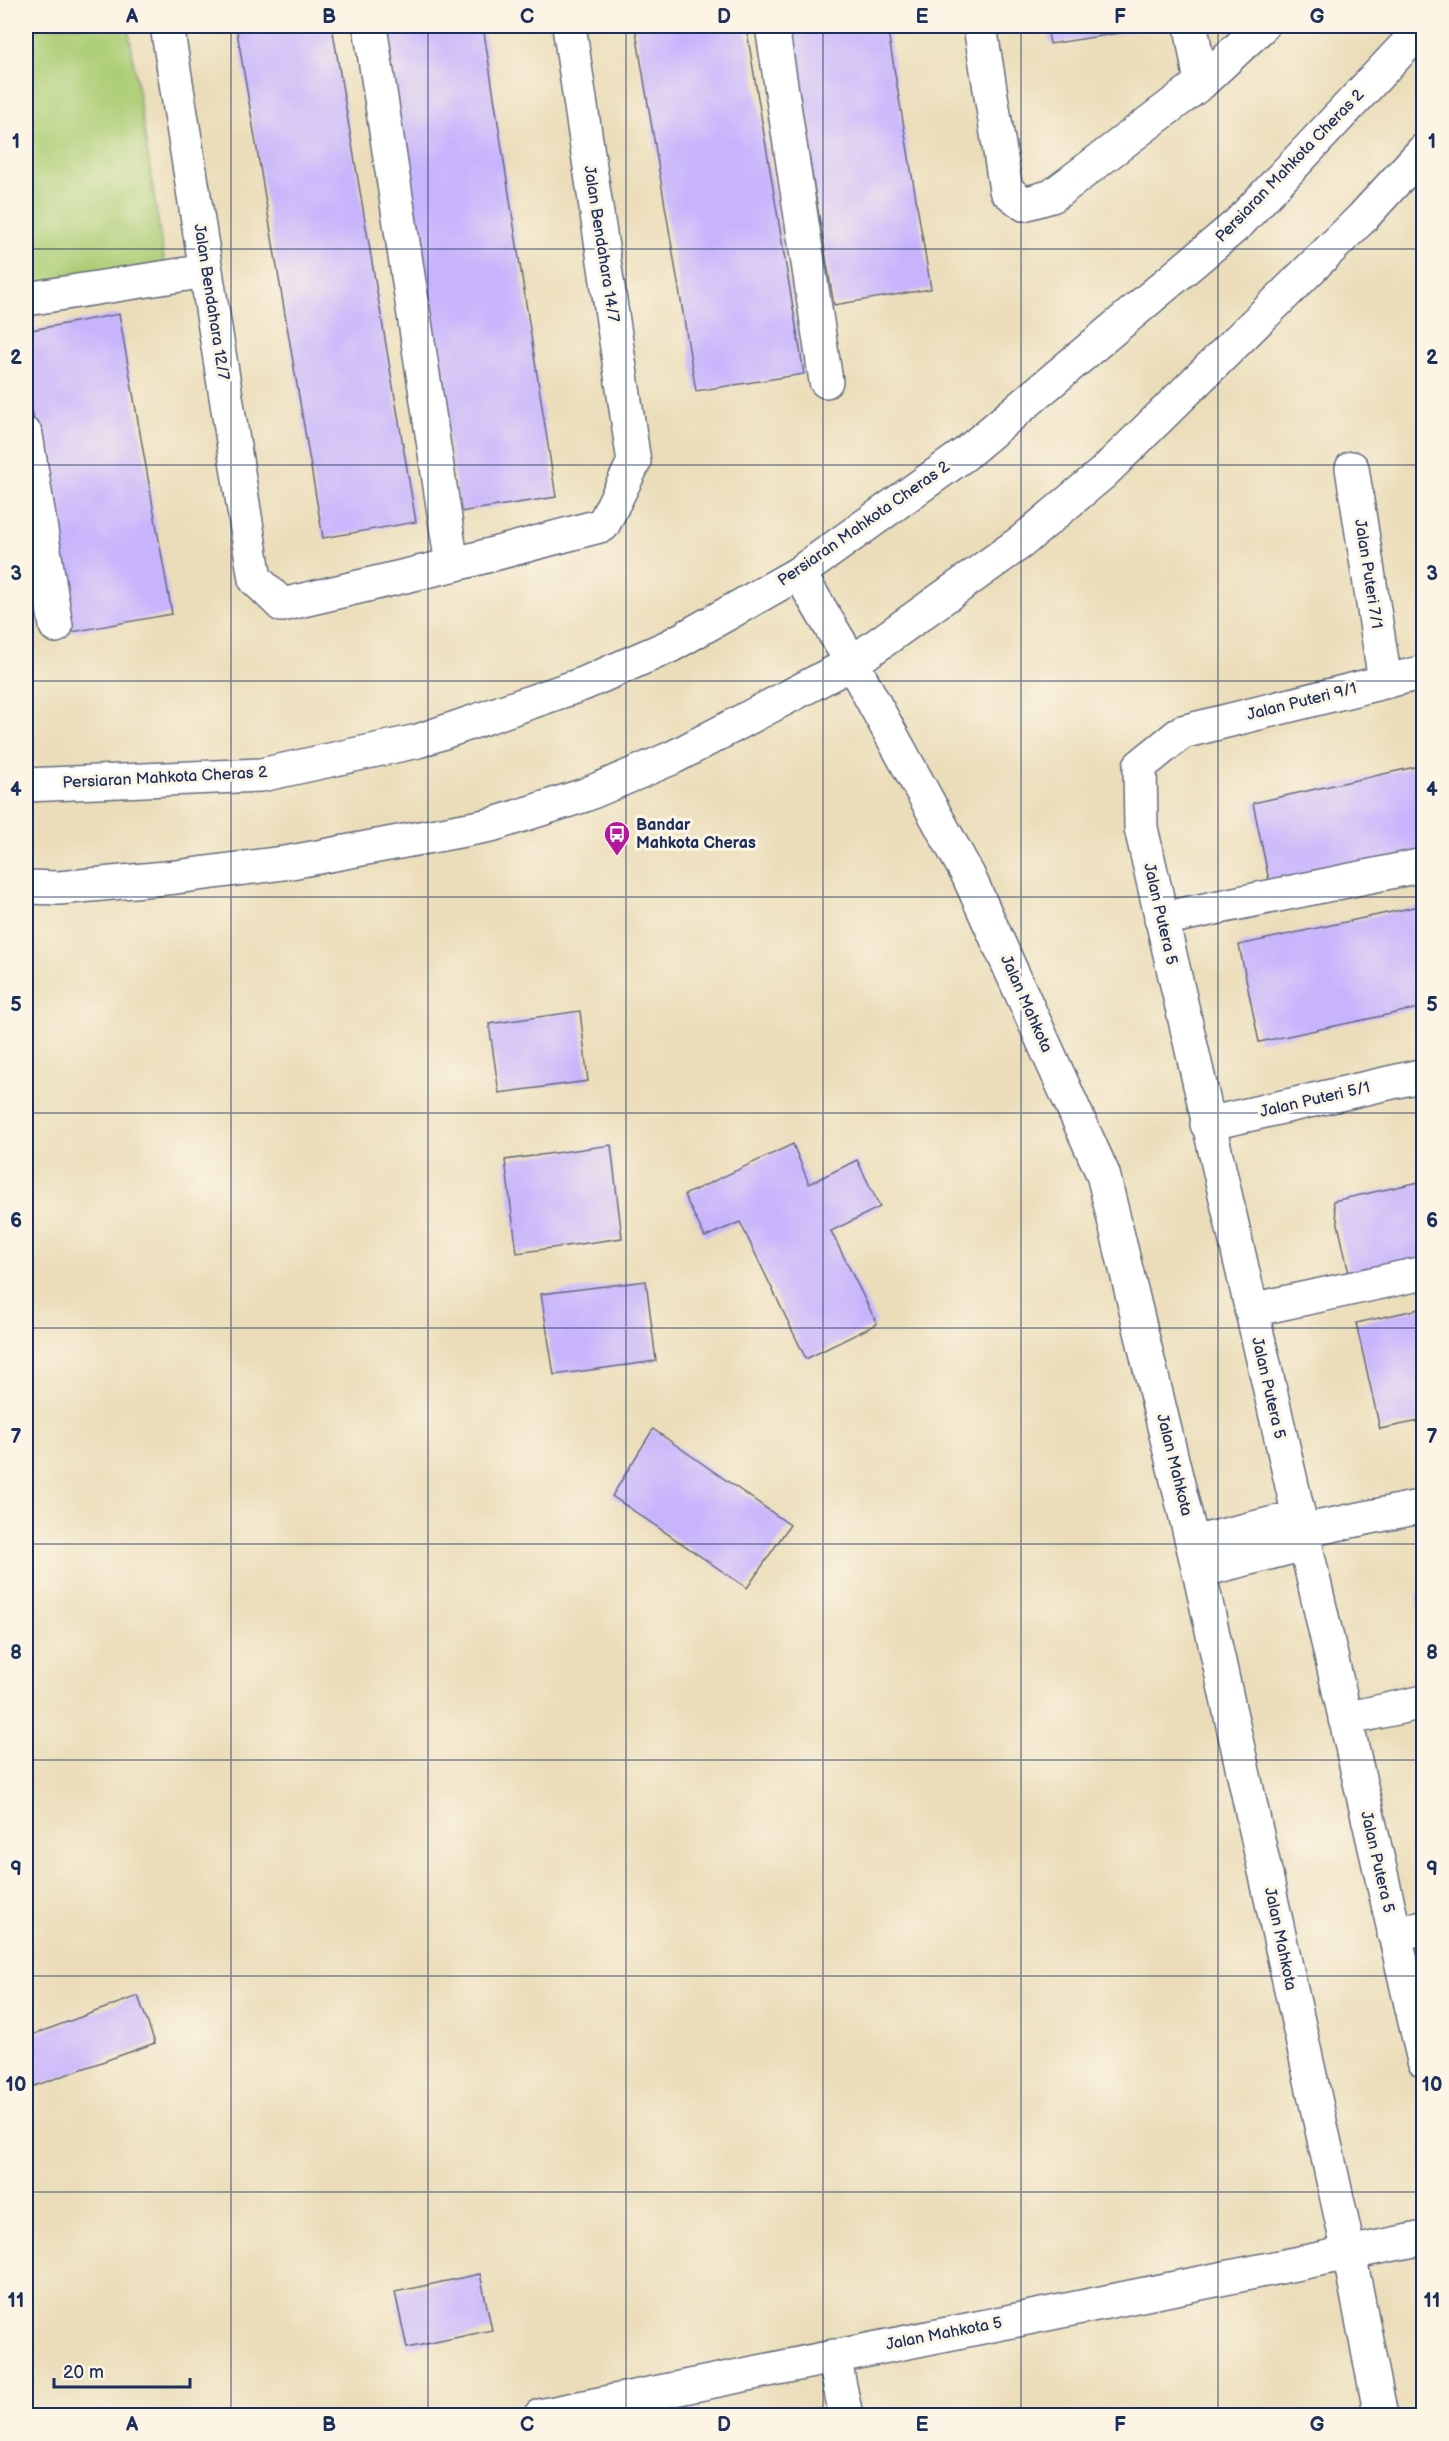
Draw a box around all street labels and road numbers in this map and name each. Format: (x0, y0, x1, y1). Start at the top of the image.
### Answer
street label: Persiaran Mahkota Cheras 2 (1212, 85, 1368, 246)
street label: Jalan Bendahara 14/7 (579, 164, 623, 324)
street label: Jalan Bendahara 12/7 (189, 222, 233, 382)
street label: Persiaran Mahkota Cheras 2 (775, 457, 954, 591)
street label: Jalan Puteri 7/1 (1350, 518, 1386, 630)
street label: Jalan Puteri 9/1 (1245, 679, 1359, 725)
street label: Persiaran Mahkota Cheras 2 (62, 763, 268, 793)
street label: Jalan Putera 5 (1139, 861, 1181, 967)
street label: Jalan Mahkota (996, 952, 1056, 1056)
street label: Jalan Puteri 5/1 (1258, 1078, 1372, 1122)
street label: Jalan Putera 5 (1247, 1335, 1289, 1441)
street label: Jalan Mahkota (1152, 1412, 1196, 1518)
street label: Jalan Putera 5 (1356, 1809, 1398, 1915)
street label: Jalan Mahkota (1260, 1886, 1300, 1992)
street label: Jalan Mahkota 5 (884, 2313, 1004, 2355)

